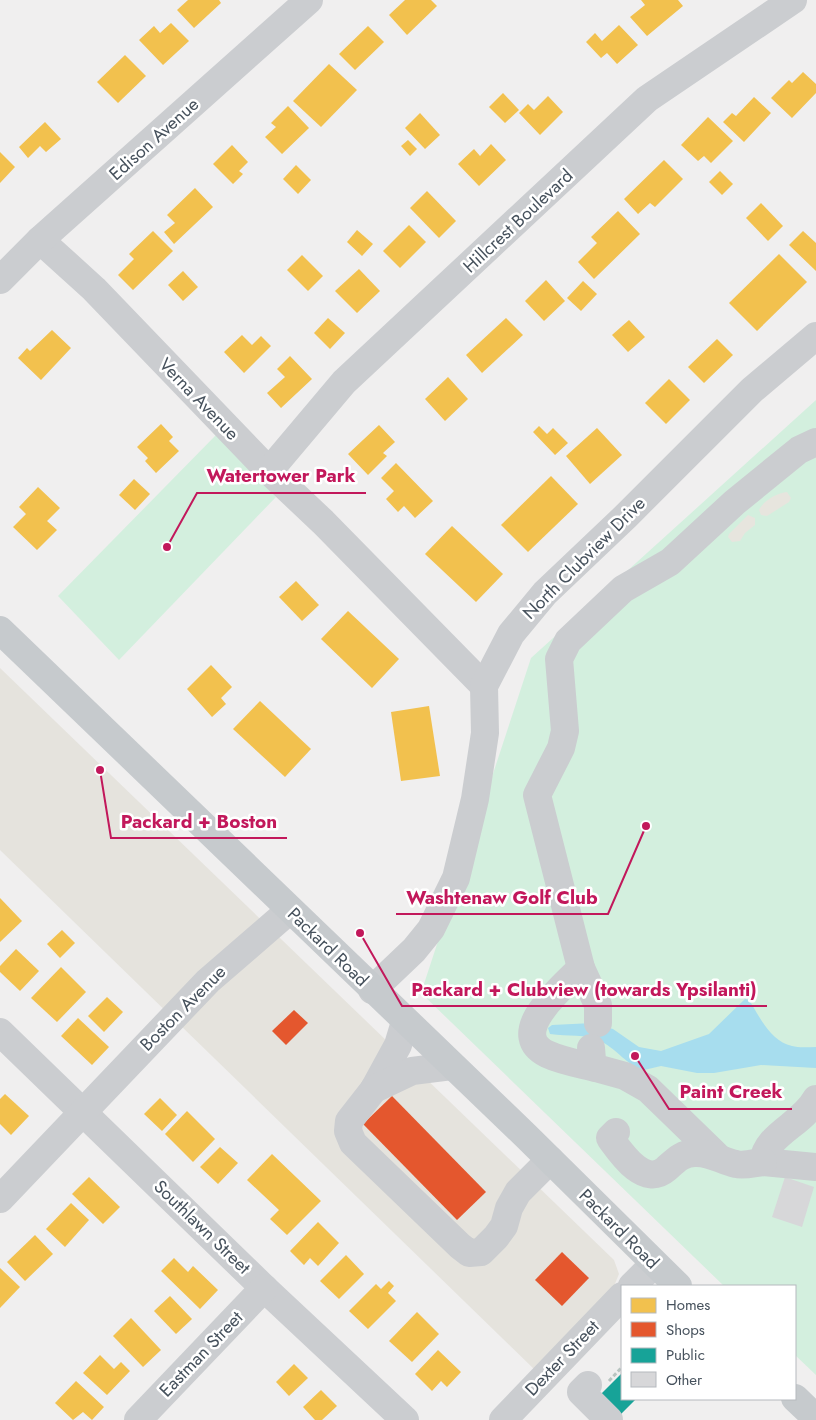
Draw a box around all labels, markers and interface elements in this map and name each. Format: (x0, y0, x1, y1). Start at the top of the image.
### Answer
street label: Edison Avenue (103, 92, 205, 186)
street label: Hillcrest Boulevard (457, 163, 579, 279)
street label: Verna Avenue (153, 352, 245, 446)
callout: Watertower Park (197, 459, 366, 493)
text: Watertower Park (206, 462, 356, 489)
street label: North Clubview Drive (517, 491, 651, 625)
callout: Packard + Boston (111, 804, 287, 838)
text: Packard + Boston (121, 808, 277, 835)
callout: Washtenaw Golf Club (396, 880, 608, 914)
text: Washtenaw Golf Club (406, 884, 598, 911)
street label: Packard Road (282, 902, 374, 992)
street label: Boston Avenue (134, 959, 232, 1057)
callout: Packard + Clubview (towards Ypsilanti) (402, 972, 767, 1006)
text: Packard + Clubview (towards Ypsilanti) (411, 976, 757, 1003)
callout: Paint Creek (669, 1075, 792, 1109)
text: Paint Creek (680, 1078, 783, 1105)
street label: Southlawn Street (148, 1174, 257, 1280)
street label: Packard Road (573, 1183, 665, 1275)
legend (621, 1285, 796, 1400)
text: Homes (666, 1294, 710, 1316)
street label: Eastman Street (153, 1305, 249, 1403)
street label: Dexter Street (519, 1314, 605, 1402)
text: Shops (666, 1319, 705, 1341)
text: Public (666, 1344, 705, 1366)
text: Other (666, 1369, 703, 1391)

